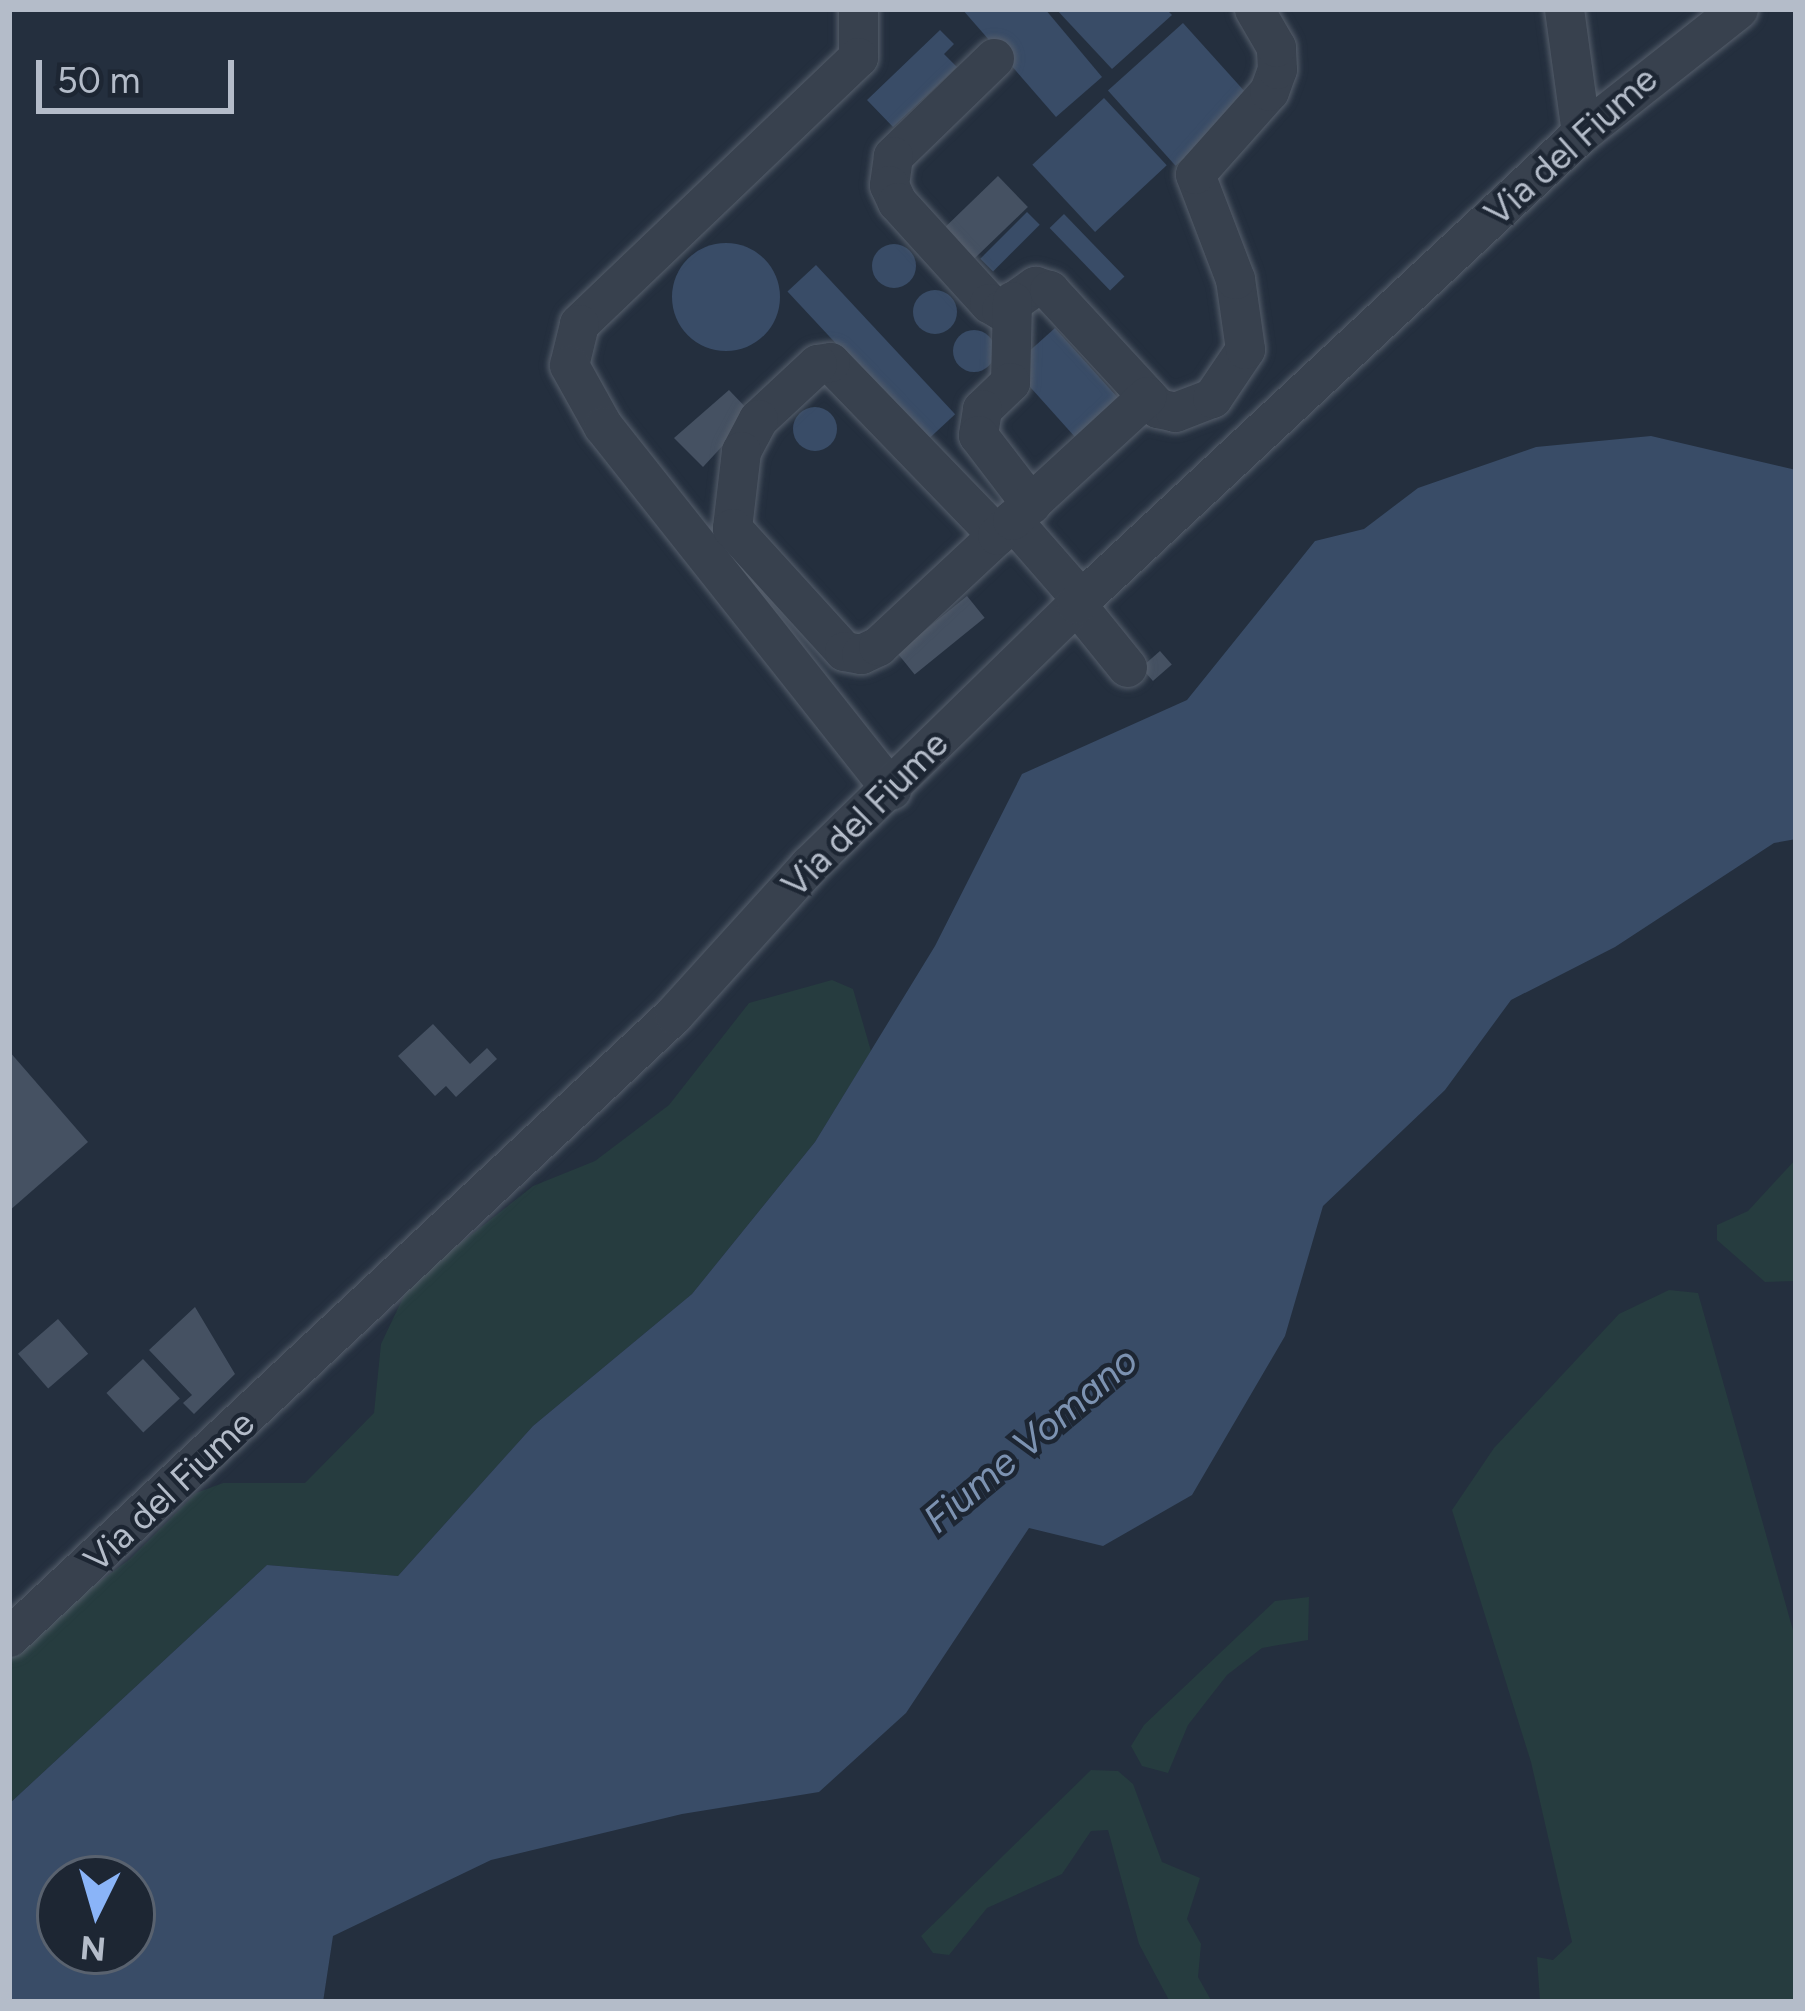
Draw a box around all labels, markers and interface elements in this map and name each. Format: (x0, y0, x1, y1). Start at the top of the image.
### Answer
scale bar (42, 36, 240, 110)
street label: Via del Fiume (1476, 58, 1666, 234)
text: 50 m (57, 59, 140, 102)
street label: Via del Fiume (773, 722, 957, 906)
water label: Fiume Vomano (915, 1337, 1147, 1543)
street label: Via del Fiume (75, 1401, 263, 1581)
north arrow (36, 1855, 156, 1975)
text: N (79, 1928, 107, 1969)

